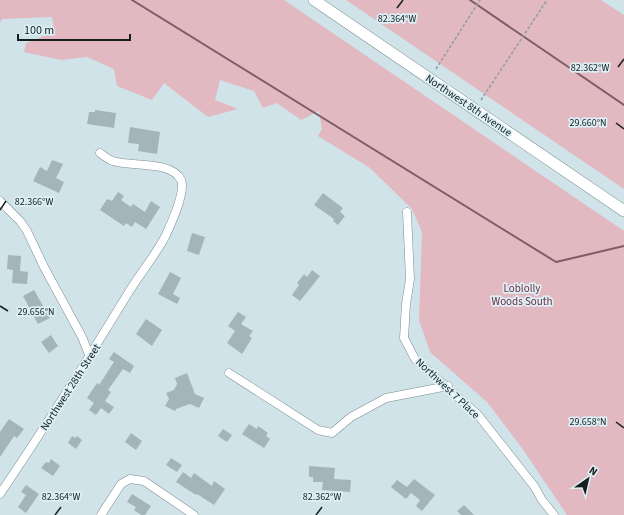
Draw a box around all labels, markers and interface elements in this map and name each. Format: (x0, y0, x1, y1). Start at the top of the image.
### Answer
text: 82.364°W (378, 12, 416, 26)
scale bar (18, 16, 130, 42)
text: 100 m (24, 22, 54, 39)
text: 82.362°W (571, 61, 609, 75)
street label: Northwest 8th Avenue (422, 71, 515, 140)
text: 29.660°N (569, 116, 607, 130)
text: 82.366°W (15, 195, 53, 209)
park label: Loblolly Woods South (491, 281, 553, 309)
text: 29.656°N (17, 305, 55, 319)
street label: Northwest 28th Street (37, 341, 104, 434)
street label: Northwest 7 Place (412, 355, 483, 422)
text: 29.658°N (569, 415, 607, 429)
north arrow (568, 459, 608, 499)
text: N (586, 463, 601, 479)
text: 82.364°W (42, 490, 80, 504)
text: 82.362°W (303, 490, 341, 504)

